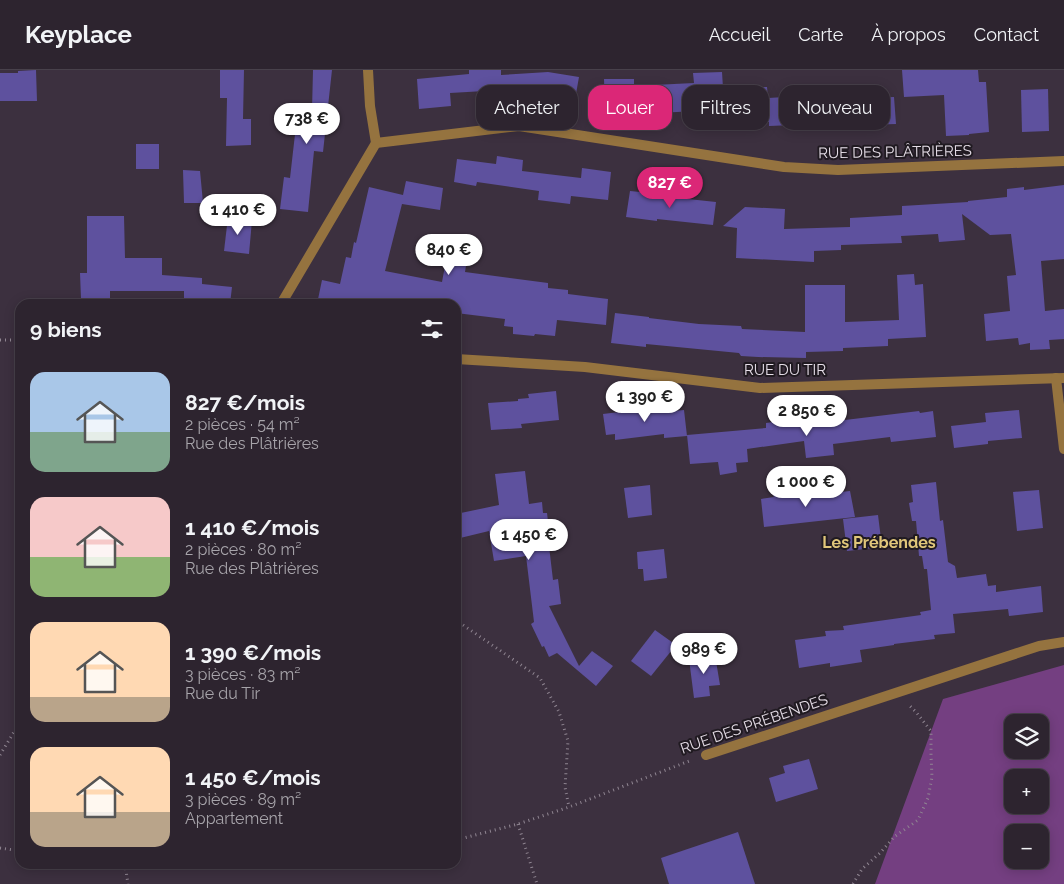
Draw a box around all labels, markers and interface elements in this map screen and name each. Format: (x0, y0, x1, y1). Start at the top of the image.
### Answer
text: Keyplace (25, 20, 132, 49)
text: Accueil (709, 24, 770, 45)
text: Carte (798, 24, 843, 45)
text: À propos (871, 24, 946, 45)
text: Contact (974, 24, 1039, 45)
chip: Acheter (476, 85, 578, 130)
chip: Louer (588, 85, 672, 130)
chip: Filtres (682, 85, 769, 130)
chip: Nouveau (779, 85, 890, 130)
pin: 738 € (272, 102, 342, 145)
text: 738 € (285, 109, 329, 128)
street label: RUE DES PLÂTRIÈRES (818, 142, 972, 162)
pin: 827 € (635, 166, 705, 209)
text: 827 € (648, 173, 692, 192)
pin: 1 410 € (192, 194, 284, 236)
text: 1 410 € (210, 200, 266, 219)
pin: 840 € (414, 234, 484, 276)
text: 840 € (426, 240, 472, 259)
icon: filters (418, 315, 446, 343)
text: 9 biens (30, 317, 102, 342)
street label: RUE DU TIR (744, 361, 826, 379)
pin: 1 390 € (599, 380, 691, 423)
text: 1 390 € (617, 387, 673, 406)
text: 827 €/mois (185, 390, 305, 415)
icon: home (70, 392, 130, 452)
pin: 2 850 € (761, 394, 853, 437)
text: 2 850 € (778, 401, 836, 420)
text: 2 pièces · 54 m² (185, 415, 300, 434)
text: Rue des Plâtrières (185, 434, 319, 453)
pin: 1 000 € (760, 466, 852, 508)
text: 1 000 € (777, 472, 835, 491)
text: 1 410 €/mois (185, 515, 319, 540)
icon: home (70, 517, 130, 577)
pin: 1 450 € (483, 518, 575, 561)
text: 1 450 € (501, 525, 557, 544)
district label: Les Prébendes (822, 533, 936, 552)
text: 2 pièces · 80 m² (185, 540, 301, 559)
text: Rue des Plâtrières (185, 559, 319, 578)
pin: 989 € (669, 632, 739, 675)
text: 989 € (681, 639, 727, 658)
text: 1 390 €/mois (185, 640, 321, 665)
icon: home (70, 642, 130, 702)
text: 3 pièces · 83 m² (185, 665, 300, 684)
text: Rue du Tir (185, 684, 260, 703)
street label: RUE DES PRÉBENDES (678, 690, 830, 758)
map controls (1004, 714, 1049, 869)
button: layers (1004, 714, 1049, 759)
text: 1 450 €/mois (185, 765, 321, 790)
icon: home (70, 767, 130, 827)
button: + (1004, 769, 1049, 814)
text: 3 pièces · 89 m² (185, 790, 301, 809)
text: Appartement (185, 809, 283, 828)
button: − (1004, 824, 1049, 869)

